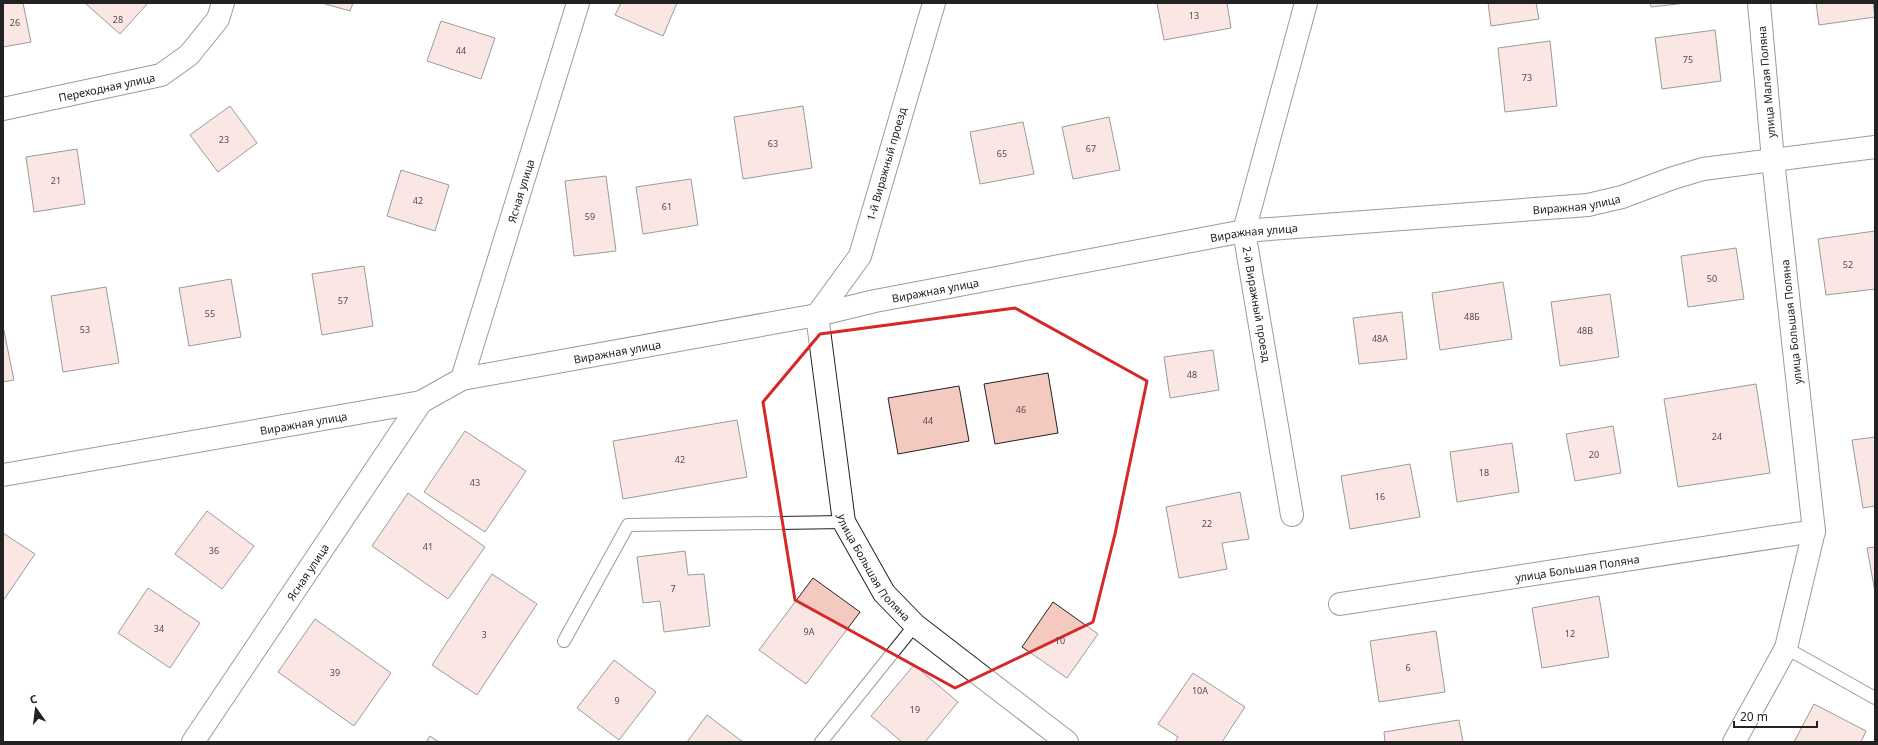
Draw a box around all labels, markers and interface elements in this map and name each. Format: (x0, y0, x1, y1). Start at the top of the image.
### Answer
house number: 13 (1189, 9, 1199, 22)
house number: 28 (113, 13, 123, 26)
house number: 26 (10, 16, 20, 29)
street label: улица Малая Поляна (1754, 25, 1778, 139)
house number: 44 (456, 44, 466, 57)
house number: 75 (1683, 53, 1693, 66)
street label: Переходная улица (57, 69, 156, 104)
house number: 73 (1522, 71, 1532, 84)
street label: 1-й Виражный проезд (863, 105, 909, 222)
house number: 23 (219, 133, 229, 146)
house number: 63 (768, 137, 778, 150)
house number: 67 (1086, 142, 1096, 155)
house number: 65 (997, 147, 1007, 160)
street label: Ясная улица (503, 157, 537, 224)
house number: 21 (51, 174, 61, 187)
street label: Виражная улица (1532, 190, 1622, 217)
house number: 42 (413, 194, 423, 207)
house number: 61 (662, 200, 672, 213)
house number: 59 (585, 210, 595, 223)
street label: Виражная улица (1209, 219, 1298, 245)
street label: 2-й Виражный проезд (1239, 245, 1275, 363)
house number: 52 (1843, 258, 1853, 271)
street label: улица Большая Поляна (1777, 259, 1805, 385)
house number: 50 (1707, 272, 1717, 285)
street label: Виражная улица (890, 274, 980, 305)
house number: 57 (338, 294, 348, 307)
house number: 55 (205, 307, 215, 320)
house number: 48Б (1464, 310, 1480, 323)
house number: 53 (80, 323, 90, 336)
house number: 48В (1577, 324, 1593, 337)
house number: 48А (1372, 332, 1388, 345)
street label: Виражная улица (572, 336, 662, 366)
house number: 48 (1187, 368, 1197, 381)
house number: 46 (1016, 403, 1026, 416)
street label: Виражная улица (259, 408, 348, 438)
house number: 44 (923, 414, 933, 427)
house number: 24 (1712, 430, 1722, 443)
house number: 20 (1589, 448, 1599, 461)
house number: 42 (675, 453, 685, 466)
house number: 18 (1479, 466, 1489, 479)
house number: 43 (470, 476, 480, 489)
house number: 16 (1375, 490, 1385, 503)
street label: улица Большая Поляна (836, 513, 914, 624)
house number: 22 (1202, 517, 1212, 530)
street label: Ясная улица (283, 540, 332, 603)
house number: 41 (423, 540, 433, 553)
house number: 36 (209, 544, 219, 557)
street label: улица Большая Поляна (1514, 551, 1640, 584)
house number: 7 (670, 582, 676, 595)
house number: 34 (154, 622, 164, 635)
house number: 9А (804, 625, 815, 638)
house number: 12 (1565, 627, 1575, 640)
house number: 3 (481, 628, 487, 641)
house number: 10 (1055, 634, 1065, 647)
house number: 6 (1405, 661, 1411, 674)
house number: 39 (330, 666, 340, 679)
house number: 10А (1192, 684, 1208, 697)
north arrow (16, 689, 56, 729)
text: С (28, 691, 39, 707)
house number: 9 (614, 694, 620, 707)
house number: 19 (910, 703, 920, 716)
scale bar (1734, 703, 1817, 729)
text: 20 m (1740, 708, 1768, 725)

